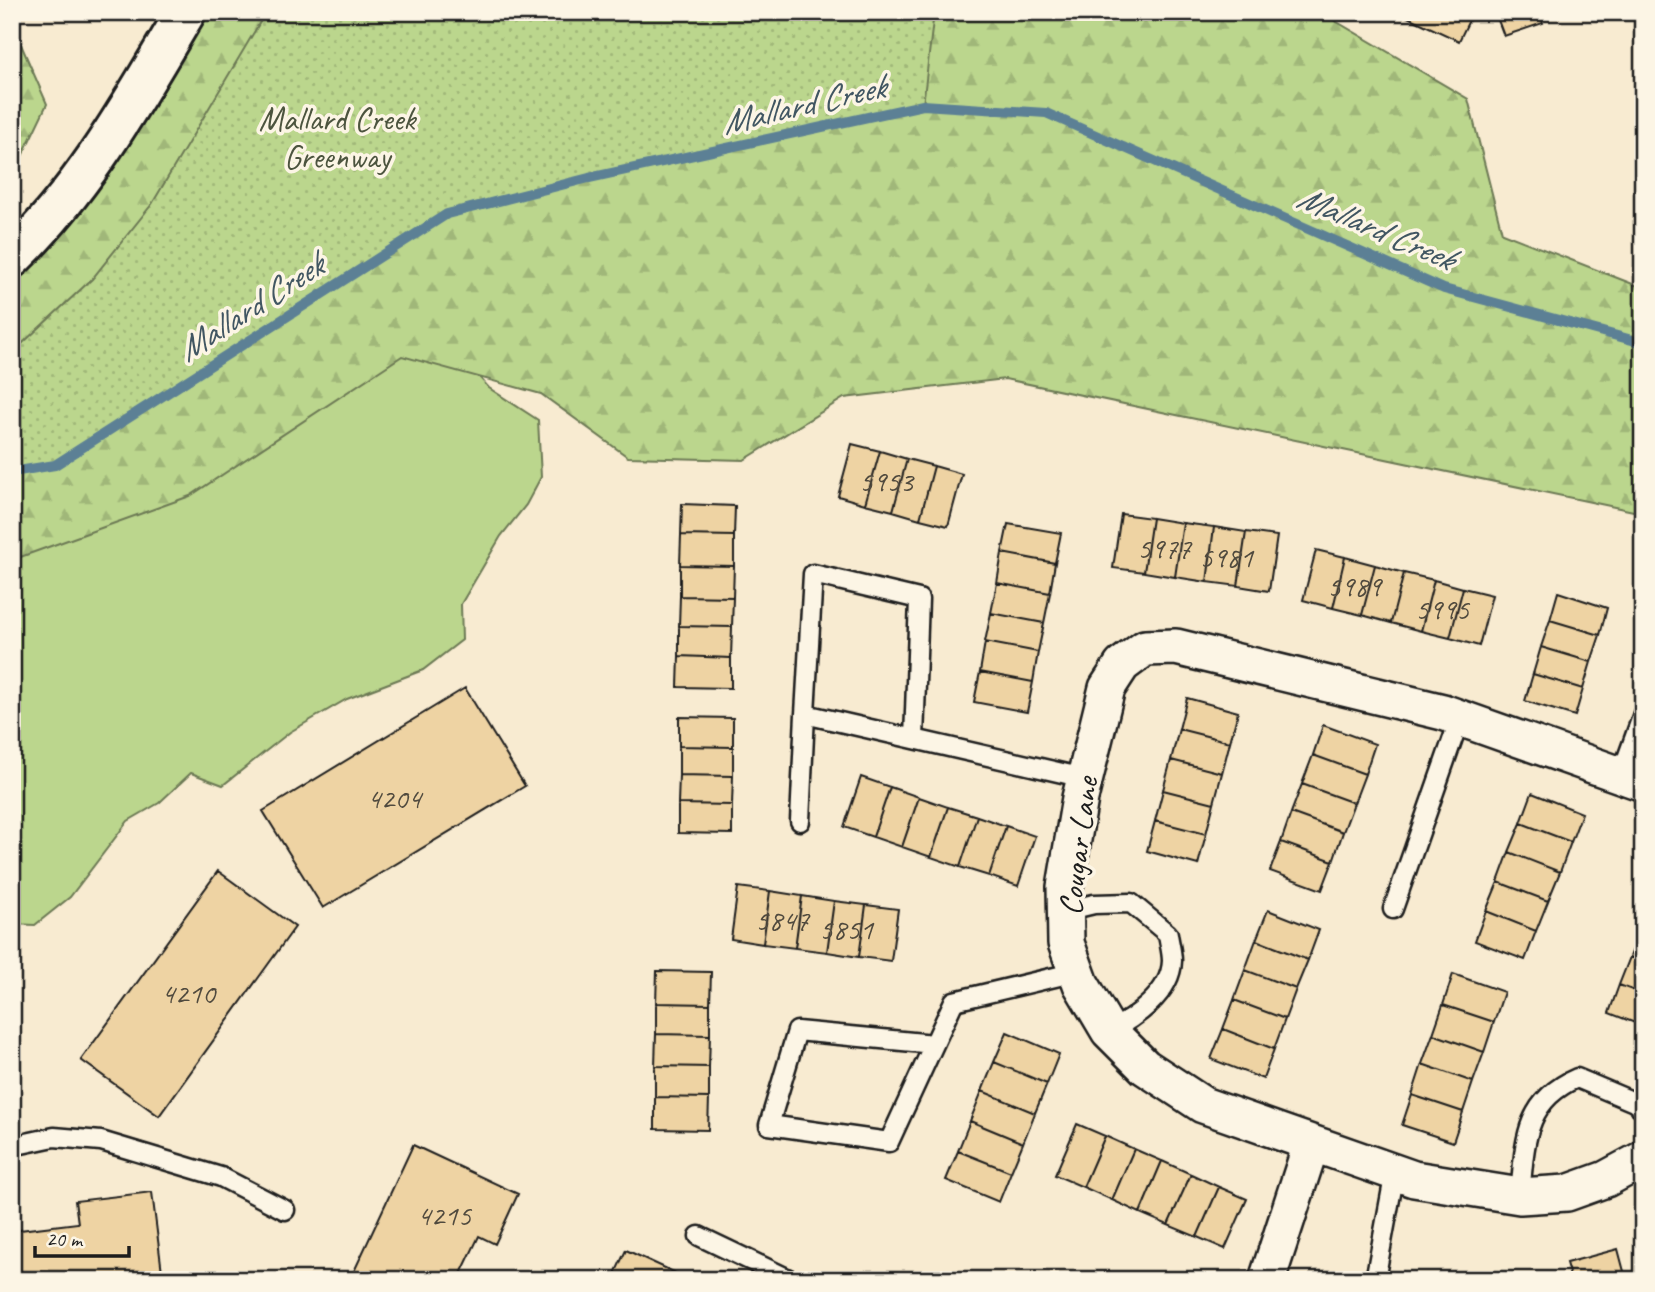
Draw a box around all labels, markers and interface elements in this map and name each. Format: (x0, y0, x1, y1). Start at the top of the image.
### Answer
water label: Mallard Creek (717, 63, 895, 145)
park label: Mallard Creek Greenway (259, 98, 417, 178)
water label: Mallard Creek (1291, 174, 1467, 283)
water label: Mallard Creek (168, 240, 337, 371)
house number: 5953 (859, 462, 915, 500)
house number: 5977 (1137, 529, 1193, 567)
house number: 5981 (1199, 538, 1255, 576)
house number: 5989 (1327, 567, 1384, 605)
house number: 5995 (1415, 590, 1471, 628)
street label: Cougar Lane (1049, 773, 1108, 917)
house number: 4204 (367, 779, 423, 817)
house number: 5847 (755, 901, 810, 939)
house number: 5851 (819, 910, 874, 948)
house number: 4210 (161, 974, 217, 1012)
house number: 4215 (417, 1196, 472, 1234)
scale bar (35, 1215, 130, 1259)
text: 20 m (46, 1226, 84, 1252)

